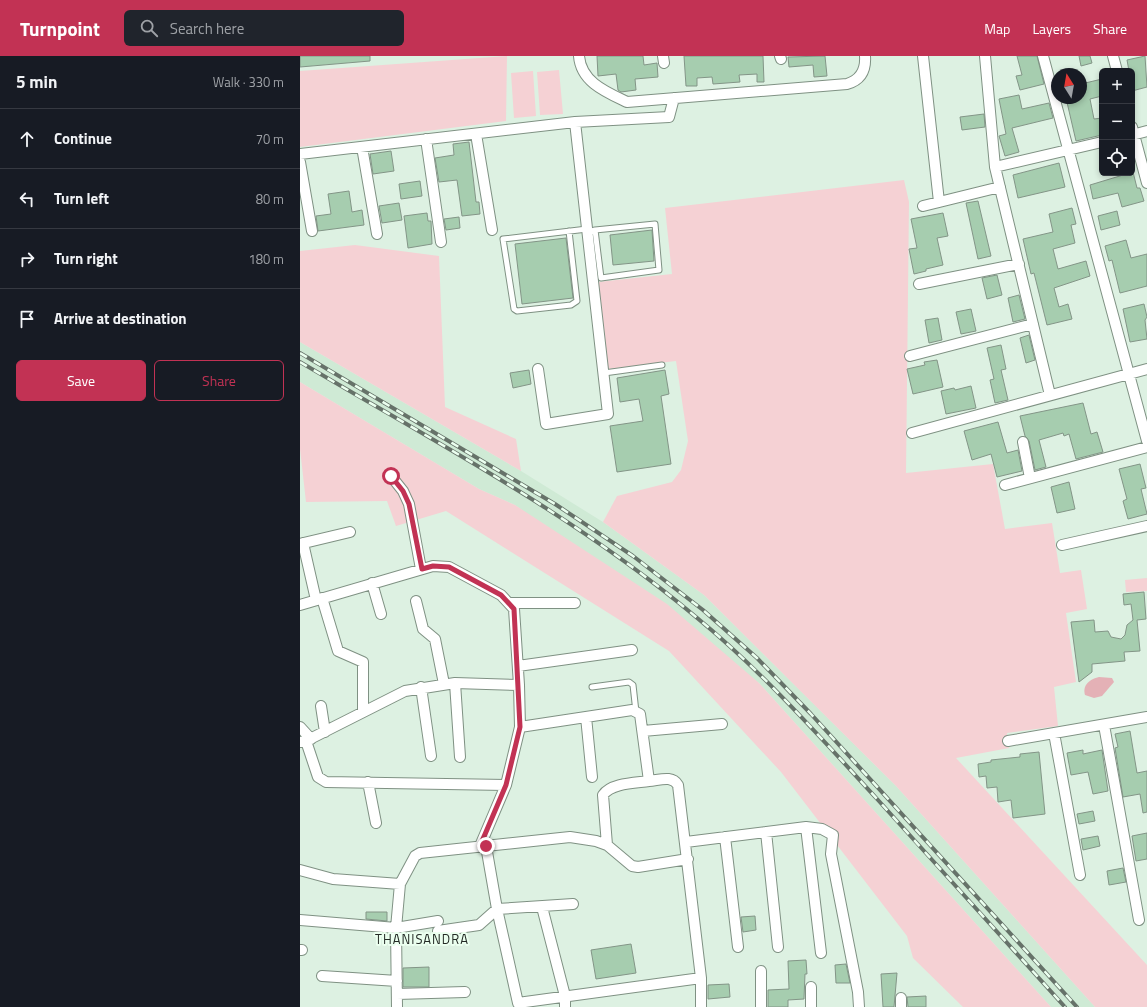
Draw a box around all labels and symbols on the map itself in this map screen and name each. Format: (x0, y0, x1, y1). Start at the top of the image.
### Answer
north arrow (1051, 68, 1087, 104)
route start (382, 467, 400, 485)
route end (477, 837, 495, 855)
district label: THANISANDRA (375, 929, 469, 949)

